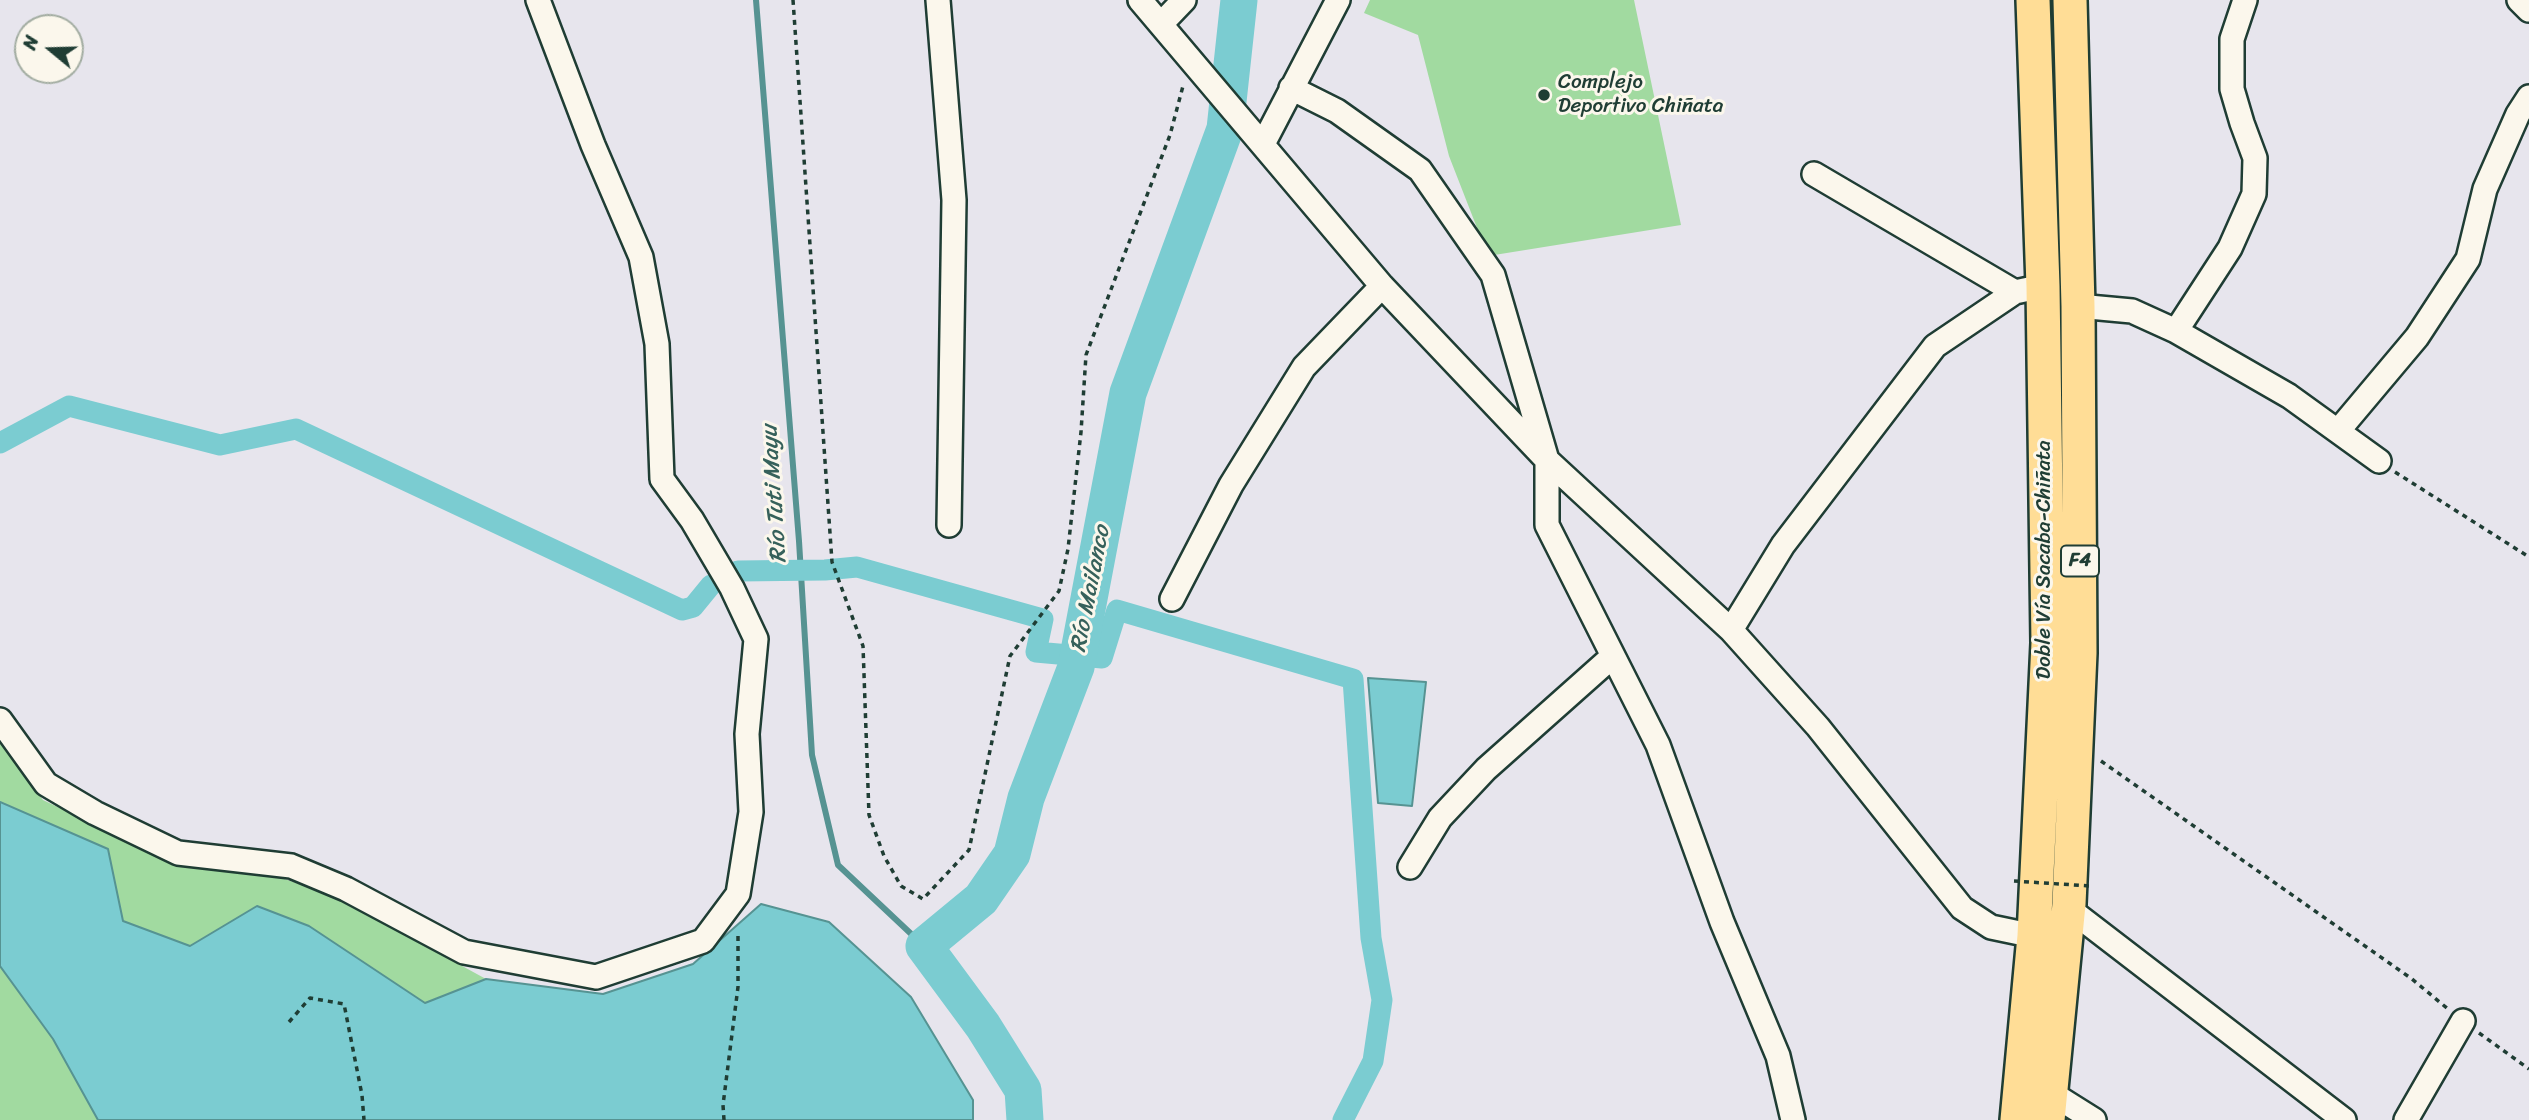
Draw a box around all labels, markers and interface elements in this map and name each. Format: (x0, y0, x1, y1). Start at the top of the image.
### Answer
north arrow (14, 14, 84, 84)
text: N (13, 31, 48, 54)
place label: Complejo Deportivo Chiñata (1558, 70, 1723, 120)
marker: Complejo Deportivo Chiñata (1536, 87, 1552, 103)
water label: Río Tuti Mayu (756, 424, 794, 564)
street label: Doble Vía Sacaba-Chiñata (2032, 440, 2058, 680)
water label: Río Mailanco (1065, 523, 1117, 655)
road number: F4 (2061, 546, 2099, 576)

